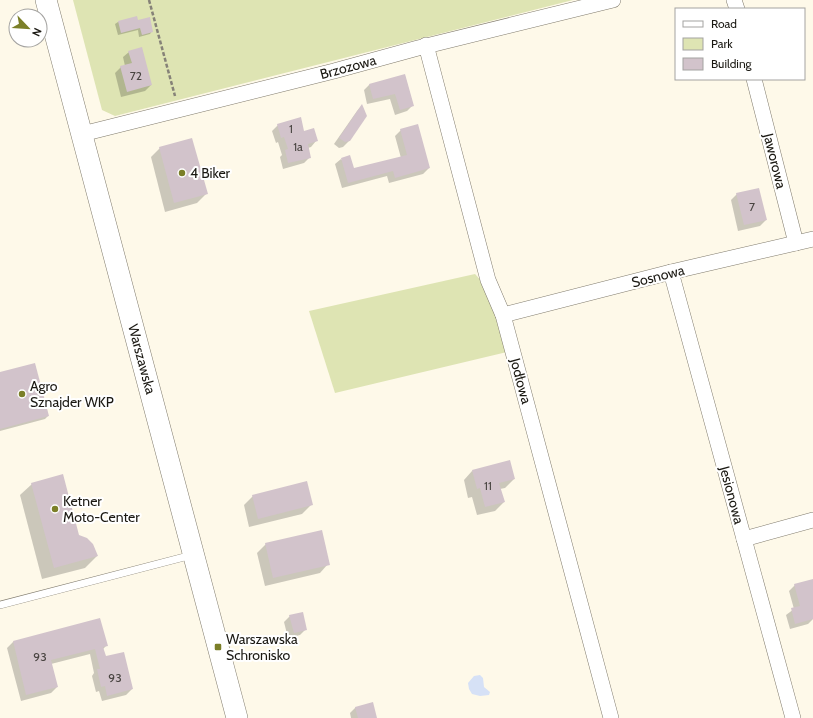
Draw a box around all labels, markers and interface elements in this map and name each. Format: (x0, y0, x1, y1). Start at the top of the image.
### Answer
north arrow (8, 8, 48, 48)
legend (675, 8, 805, 80)
text: Road (711, 16, 737, 31)
text: N (29, 26, 45, 39)
text: Park (711, 36, 733, 51)
street label: Brzozowa (318, 51, 378, 83)
text: Building (711, 56, 753, 71)
house number: 72 (130, 68, 142, 83)
house number: 1 (289, 121, 293, 136)
street label: Jaworowa (759, 130, 791, 191)
house number: 1a (293, 139, 303, 154)
place label: 4 Biker (190, 164, 231, 182)
marker: 4 Biker (177, 168, 187, 178)
house number: 7 (749, 199, 755, 214)
street label: Sosnowa (630, 261, 687, 291)
street label: Warszawska (124, 322, 160, 396)
street label: Jodłowa (506, 355, 536, 406)
place label: Agro Sznajder WKP (30, 377, 114, 411)
marker: Agro Sznajder WKP (17, 389, 27, 399)
street label: Jesionowa (715, 463, 748, 526)
house number: 11 (484, 478, 492, 493)
place label: Ketner Moto-Center (63, 492, 140, 526)
marker: Ketner Moto-Center (50, 504, 60, 514)
place label: Warszawska Schronisko (226, 630, 298, 664)
marker: Warszawska Schronisko (213, 642, 223, 652)
house number: 93 (33, 649, 47, 664)
house number: 93 (108, 670, 122, 685)

